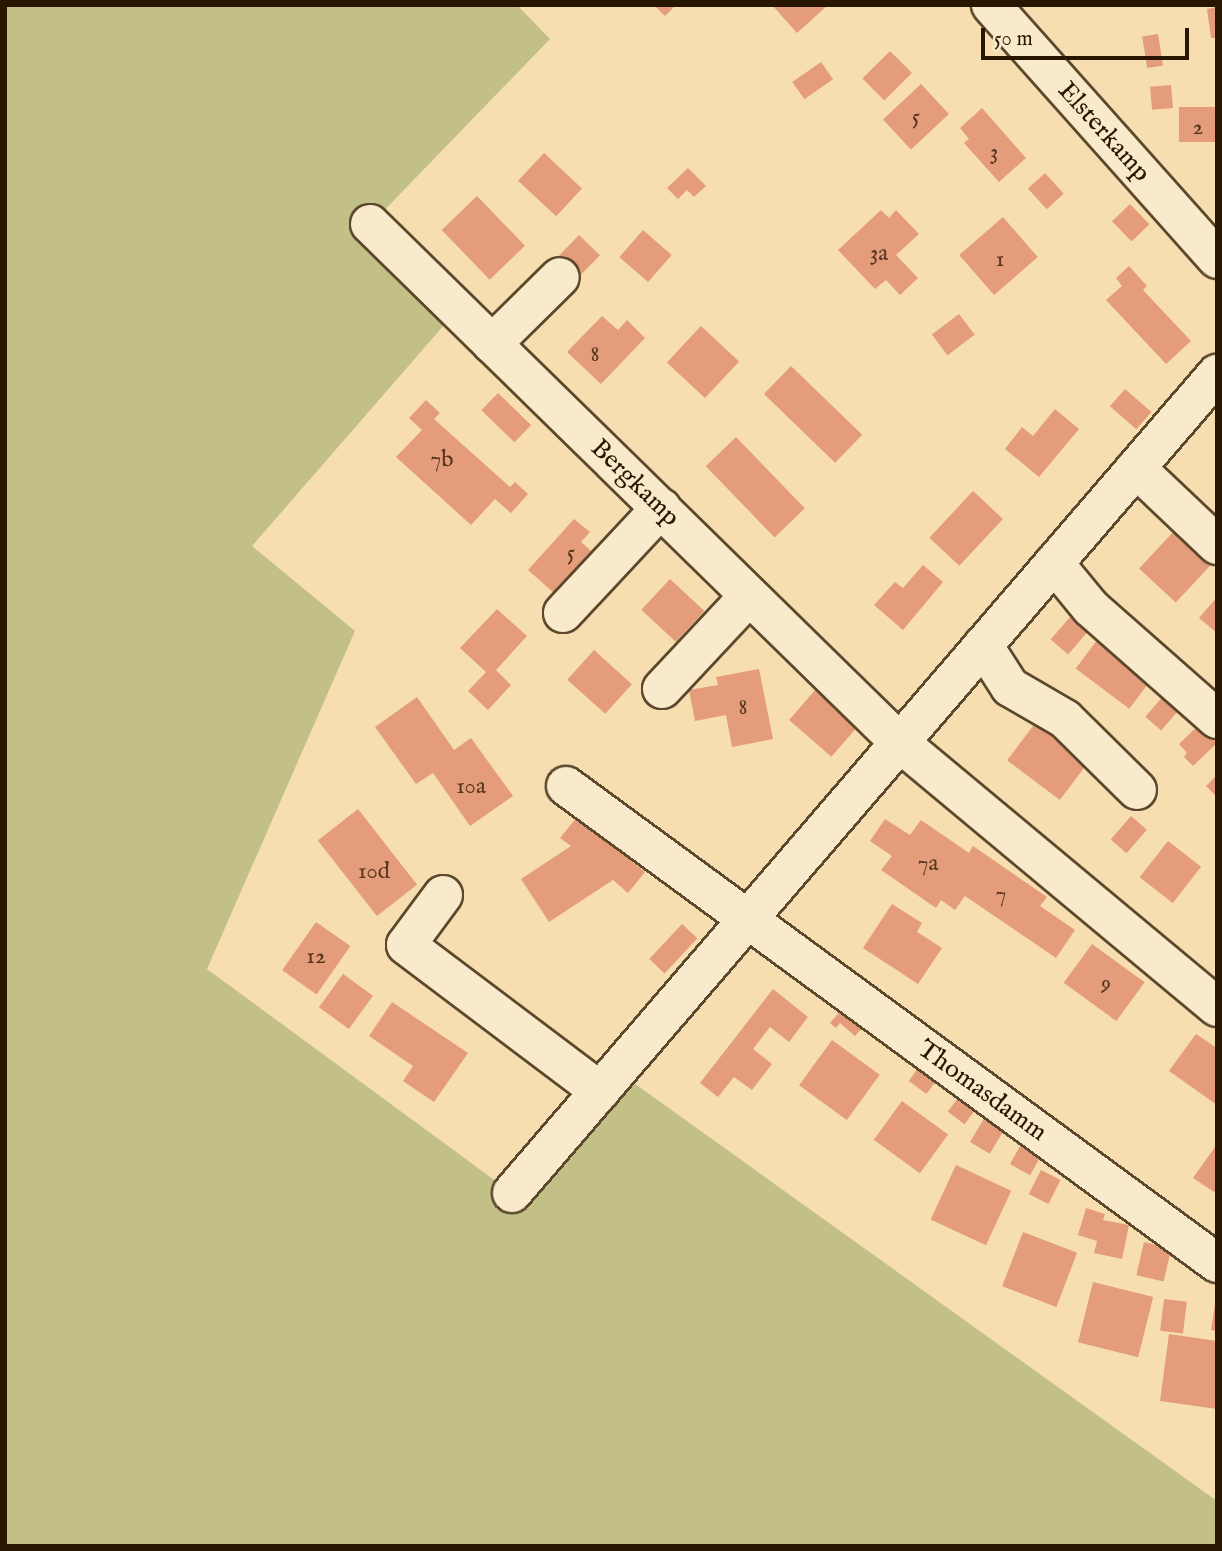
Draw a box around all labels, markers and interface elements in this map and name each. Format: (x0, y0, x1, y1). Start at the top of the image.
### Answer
scale bar (984, 14, 1192, 58)
text: 50 m (994, 26, 1033, 53)
street label: Elsterkamp (1051, 76, 1157, 188)
house number: 5 (912, 104, 920, 132)
house number: 2 (1193, 114, 1203, 142)
house number: 3 (990, 139, 998, 167)
house number: 3a (870, 240, 888, 268)
house number: 1 (996, 246, 1004, 274)
house number: 8 (590, 341, 600, 369)
street label: Bergkamp (584, 433, 686, 533)
house number: 7b (430, 446, 454, 474)
house number: 5 (567, 540, 575, 568)
house number: 8 (738, 694, 748, 722)
house number: 10a (456, 773, 486, 801)
house number: 7a (918, 850, 938, 878)
house number: 10d (358, 858, 390, 886)
house number: 7 (996, 881, 1006, 909)
house number: 12 (306, 943, 326, 971)
house number: 9 (1101, 970, 1111, 998)
street label: Thomasdamm (911, 1034, 1053, 1148)

